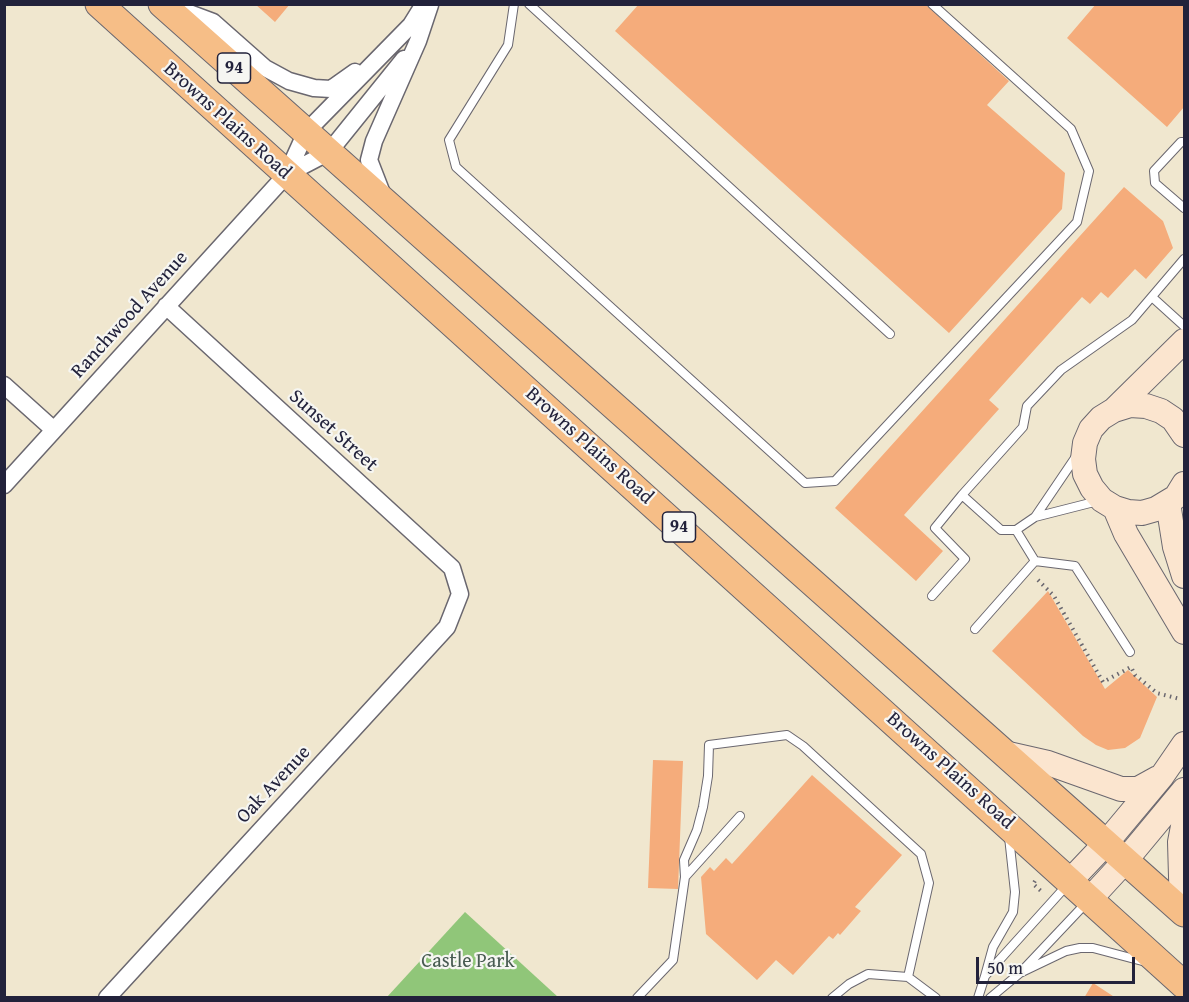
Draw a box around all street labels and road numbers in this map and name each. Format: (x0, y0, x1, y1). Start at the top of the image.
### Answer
road number: 94 (218, 53, 250, 83)
street label: Browns Plains Road (158, 57, 296, 185)
street label: Ranchwood Avenue (67, 246, 193, 384)
street label: Browns Plains Road (520, 382, 658, 510)
street label: Sunset Street (284, 385, 382, 477)
road number: 94 (662, 512, 696, 542)
street label: Browns Plains Road (881, 707, 1019, 835)
street label: Oak Avenue (232, 741, 316, 829)

